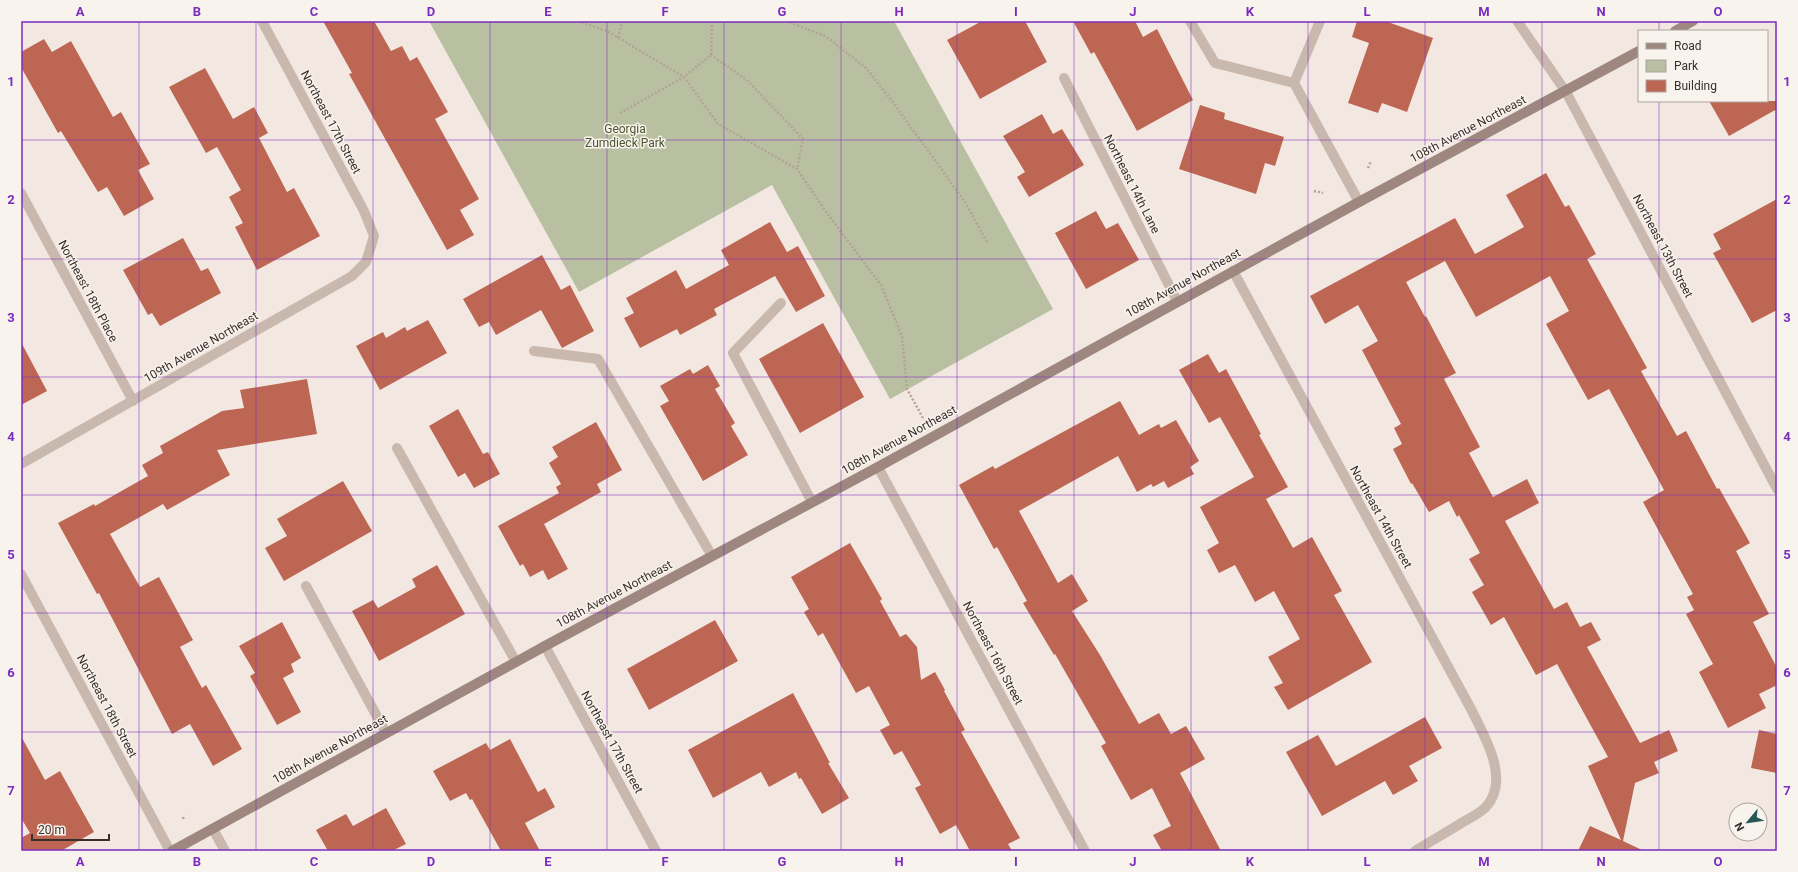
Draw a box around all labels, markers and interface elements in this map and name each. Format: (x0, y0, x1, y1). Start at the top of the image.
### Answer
text: A (76, 4, 85, 19)
text: B (193, 4, 201, 19)
text: C (310, 4, 319, 19)
text: D (427, 4, 435, 19)
text: E (544, 4, 552, 19)
text: F (661, 4, 669, 19)
text: G (778, 4, 787, 19)
text: H (894, 4, 904, 19)
text: I (1014, 4, 1018, 19)
text: J (1129, 4, 1137, 19)
text: K (1246, 4, 1255, 19)
text: L (1363, 4, 1371, 19)
text: M (1478, 4, 1490, 19)
text: N (1596, 4, 1606, 19)
text: O (1714, 4, 1723, 19)
legend (1638, 30, 1768, 102)
text: Road (1674, 39, 1702, 53)
text: Park (1674, 59, 1699, 73)
street label: Northeast 17th Street (298, 68, 364, 176)
text: 1 (7, 74, 15, 89)
text: 1 (1783, 74, 1791, 89)
text: Building (1674, 79, 1717, 93)
street label: 108th Avenue Northeast (1408, 92, 1528, 166)
park label: Georgia Zumdieck Park (585, 122, 666, 150)
street label: Northeast 14th Lane (1101, 132, 1163, 236)
text: 2 (7, 192, 15, 207)
street label: Northeast 13th Street (1630, 192, 1696, 300)
text: 2 (1783, 192, 1791, 207)
street label: Northeast 18th Place (55, 238, 121, 344)
street label: 108th Avenue Northeast (1123, 246, 1243, 320)
street label: 109th Avenue Northeast (142, 309, 261, 385)
text: 3 (7, 310, 15, 325)
text: 3 (1783, 310, 1791, 325)
street label: 108th Avenue Northeast (839, 403, 959, 477)
text: 4 (7, 429, 15, 444)
text: 4 (1783, 429, 1791, 444)
street label: Northeast 14th Street (1347, 463, 1415, 571)
text: 5 (7, 547, 15, 562)
text: 5 (1783, 547, 1791, 562)
street label: 108th Avenue Northeast (554, 557, 674, 631)
street label: Northeast 16th Street (960, 599, 1026, 707)
street label: Northeast 18th Street (74, 652, 140, 760)
text: 6 (7, 665, 15, 680)
text: 6 (1783, 665, 1791, 680)
street label: Northeast 17th Street (578, 688, 646, 796)
street label: 108th Avenue Northeast (270, 712, 390, 786)
text: 7 (7, 783, 15, 798)
text: 7 (1783, 783, 1791, 798)
north arrow (1728, 802, 1768, 842)
scale bar (32, 816, 109, 842)
text: N (1732, 820, 1747, 833)
text: 20 m (38, 823, 65, 837)
text: A (76, 854, 85, 869)
text: B (193, 854, 201, 869)
text: C (310, 854, 319, 869)
text: D (427, 854, 435, 869)
text: E (544, 854, 552, 869)
text: F (661, 854, 669, 869)
text: G (778, 854, 787, 869)
text: H (894, 854, 904, 869)
text: I (1014, 854, 1018, 869)
text: J (1129, 854, 1137, 869)
text: K (1246, 854, 1255, 869)
text: L (1363, 854, 1371, 869)
text: M (1478, 854, 1490, 869)
text: N (1596, 854, 1606, 869)
text: O (1714, 854, 1723, 869)

